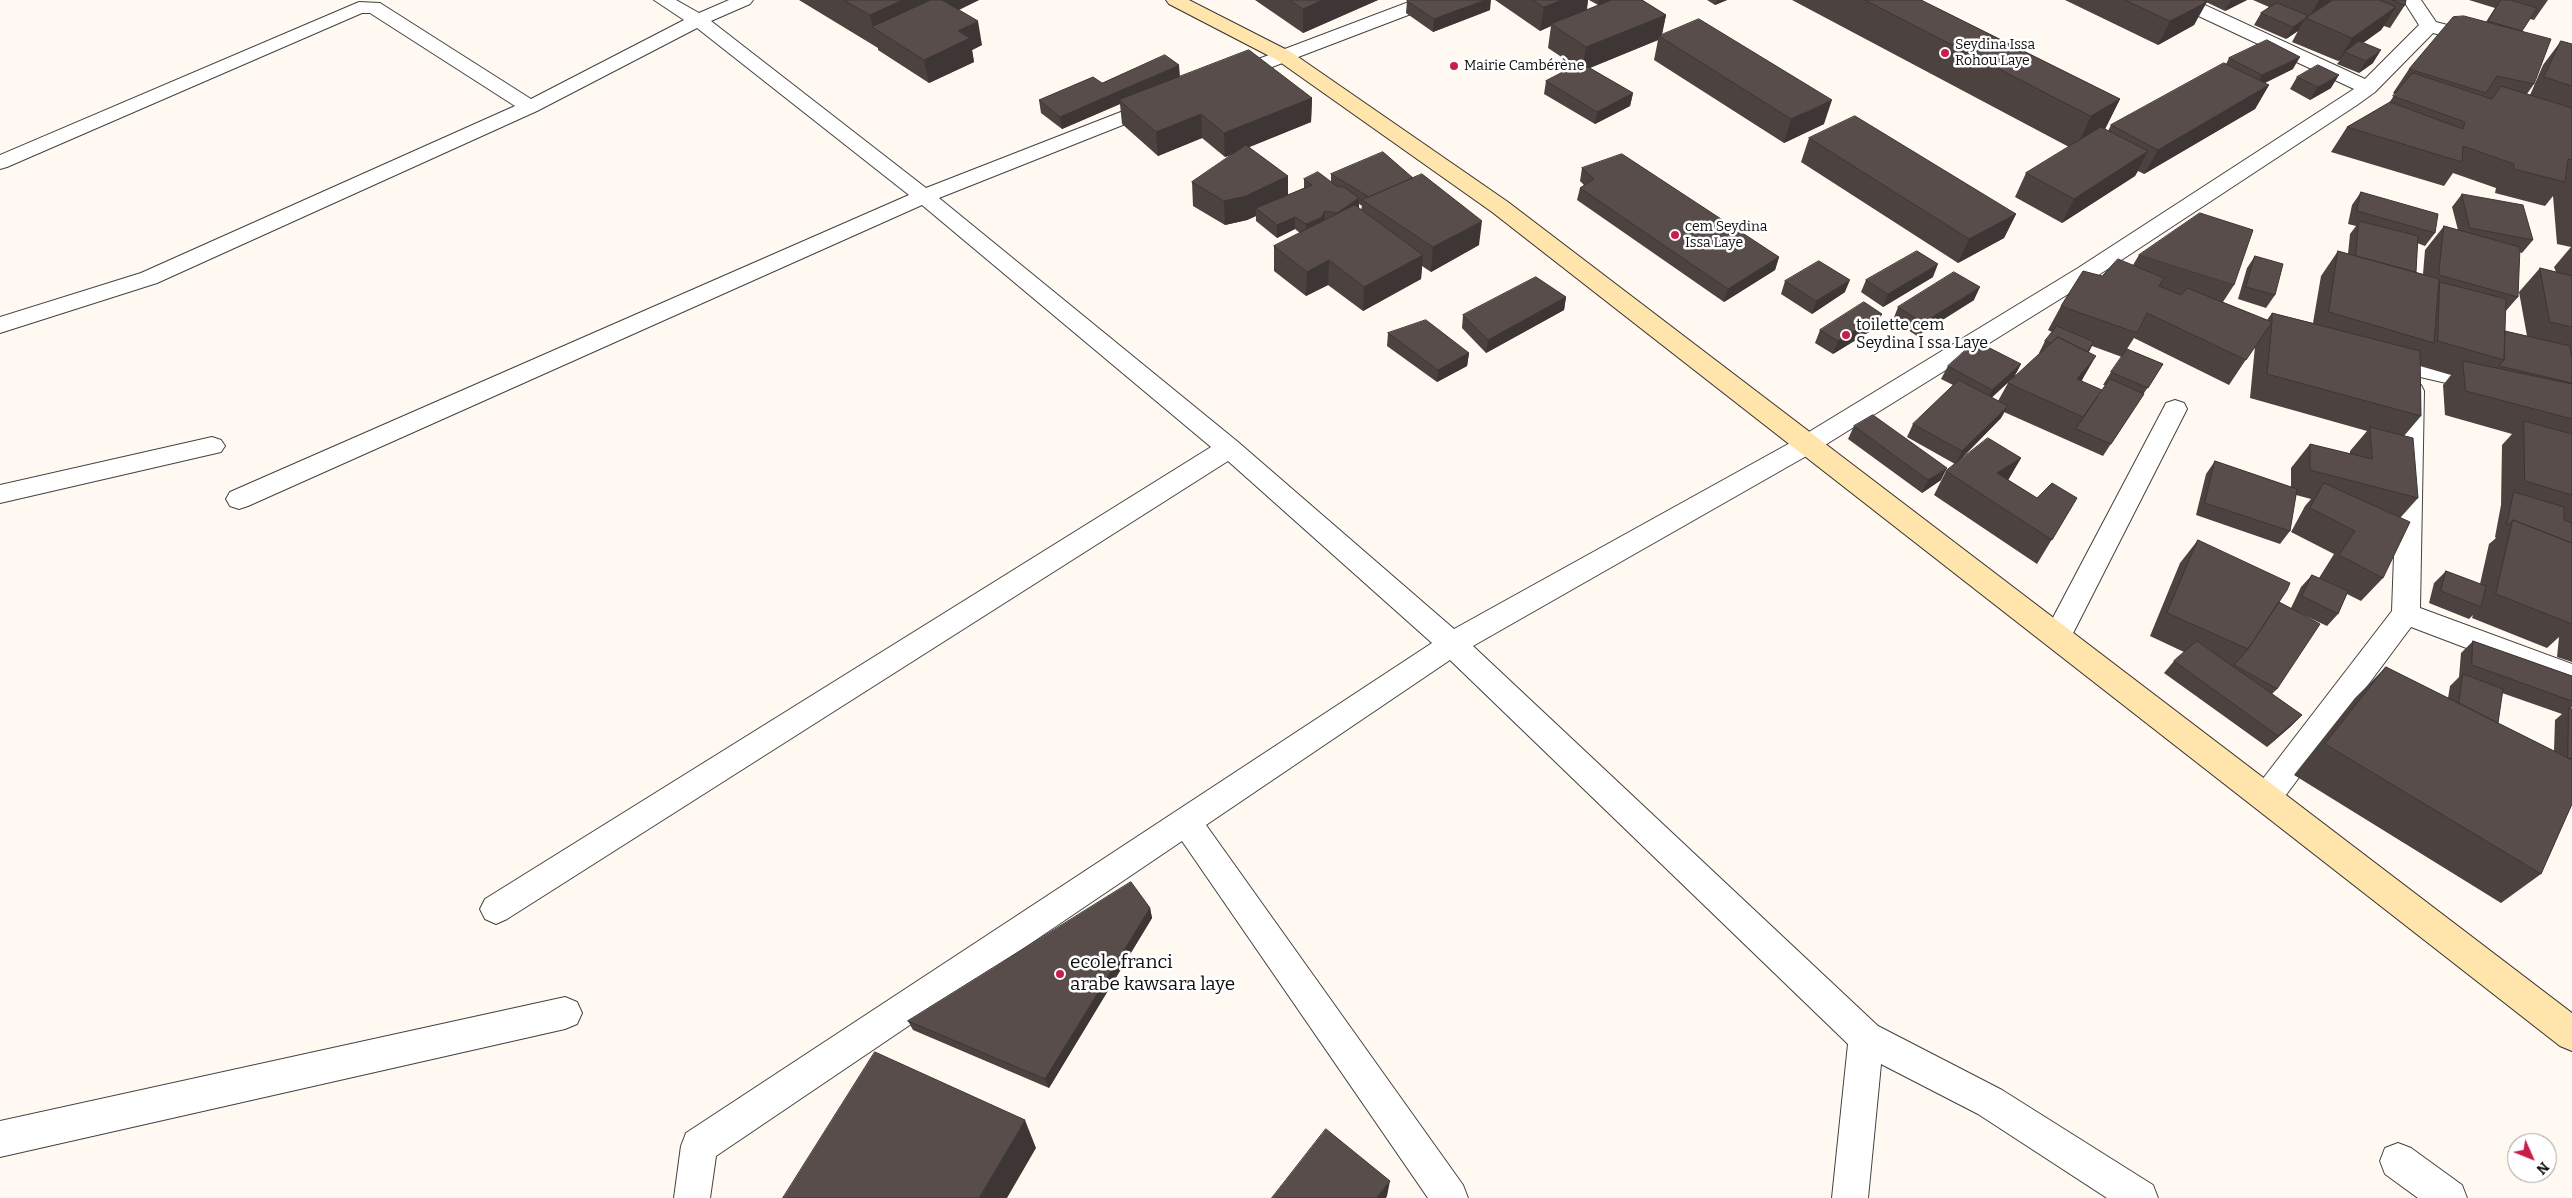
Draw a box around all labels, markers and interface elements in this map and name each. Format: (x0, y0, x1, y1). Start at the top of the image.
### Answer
place label: Seydina Issa Rohou Laye (1955, 37, 2035, 70)
marker: Seydina Issa Rohou Laye (1939, 47, 1951, 59)
place label: Mairie Cambérène (1464, 58, 1584, 74)
marker: Mairie Cambérène (1448, 60, 1460, 72)
place label: cem Seydina Issa Laye (1685, 219, 1767, 252)
marker: cem Seydina Issa Laye (1669, 229, 1681, 241)
place label: toilette cem Seydina I ssa Laye (1856, 316, 1988, 354)
marker: toilette cem Seydina I ssa Laye (1840, 329, 1852, 341)
place label: ecole franci arabe kawsara laye (1070, 952, 1235, 996)
marker: ecole franci arabe kawsara laye (1054, 968, 1066, 980)
north arrow (2507, 1133, 2557, 1183)
text: N (2533, 1158, 2552, 1178)

